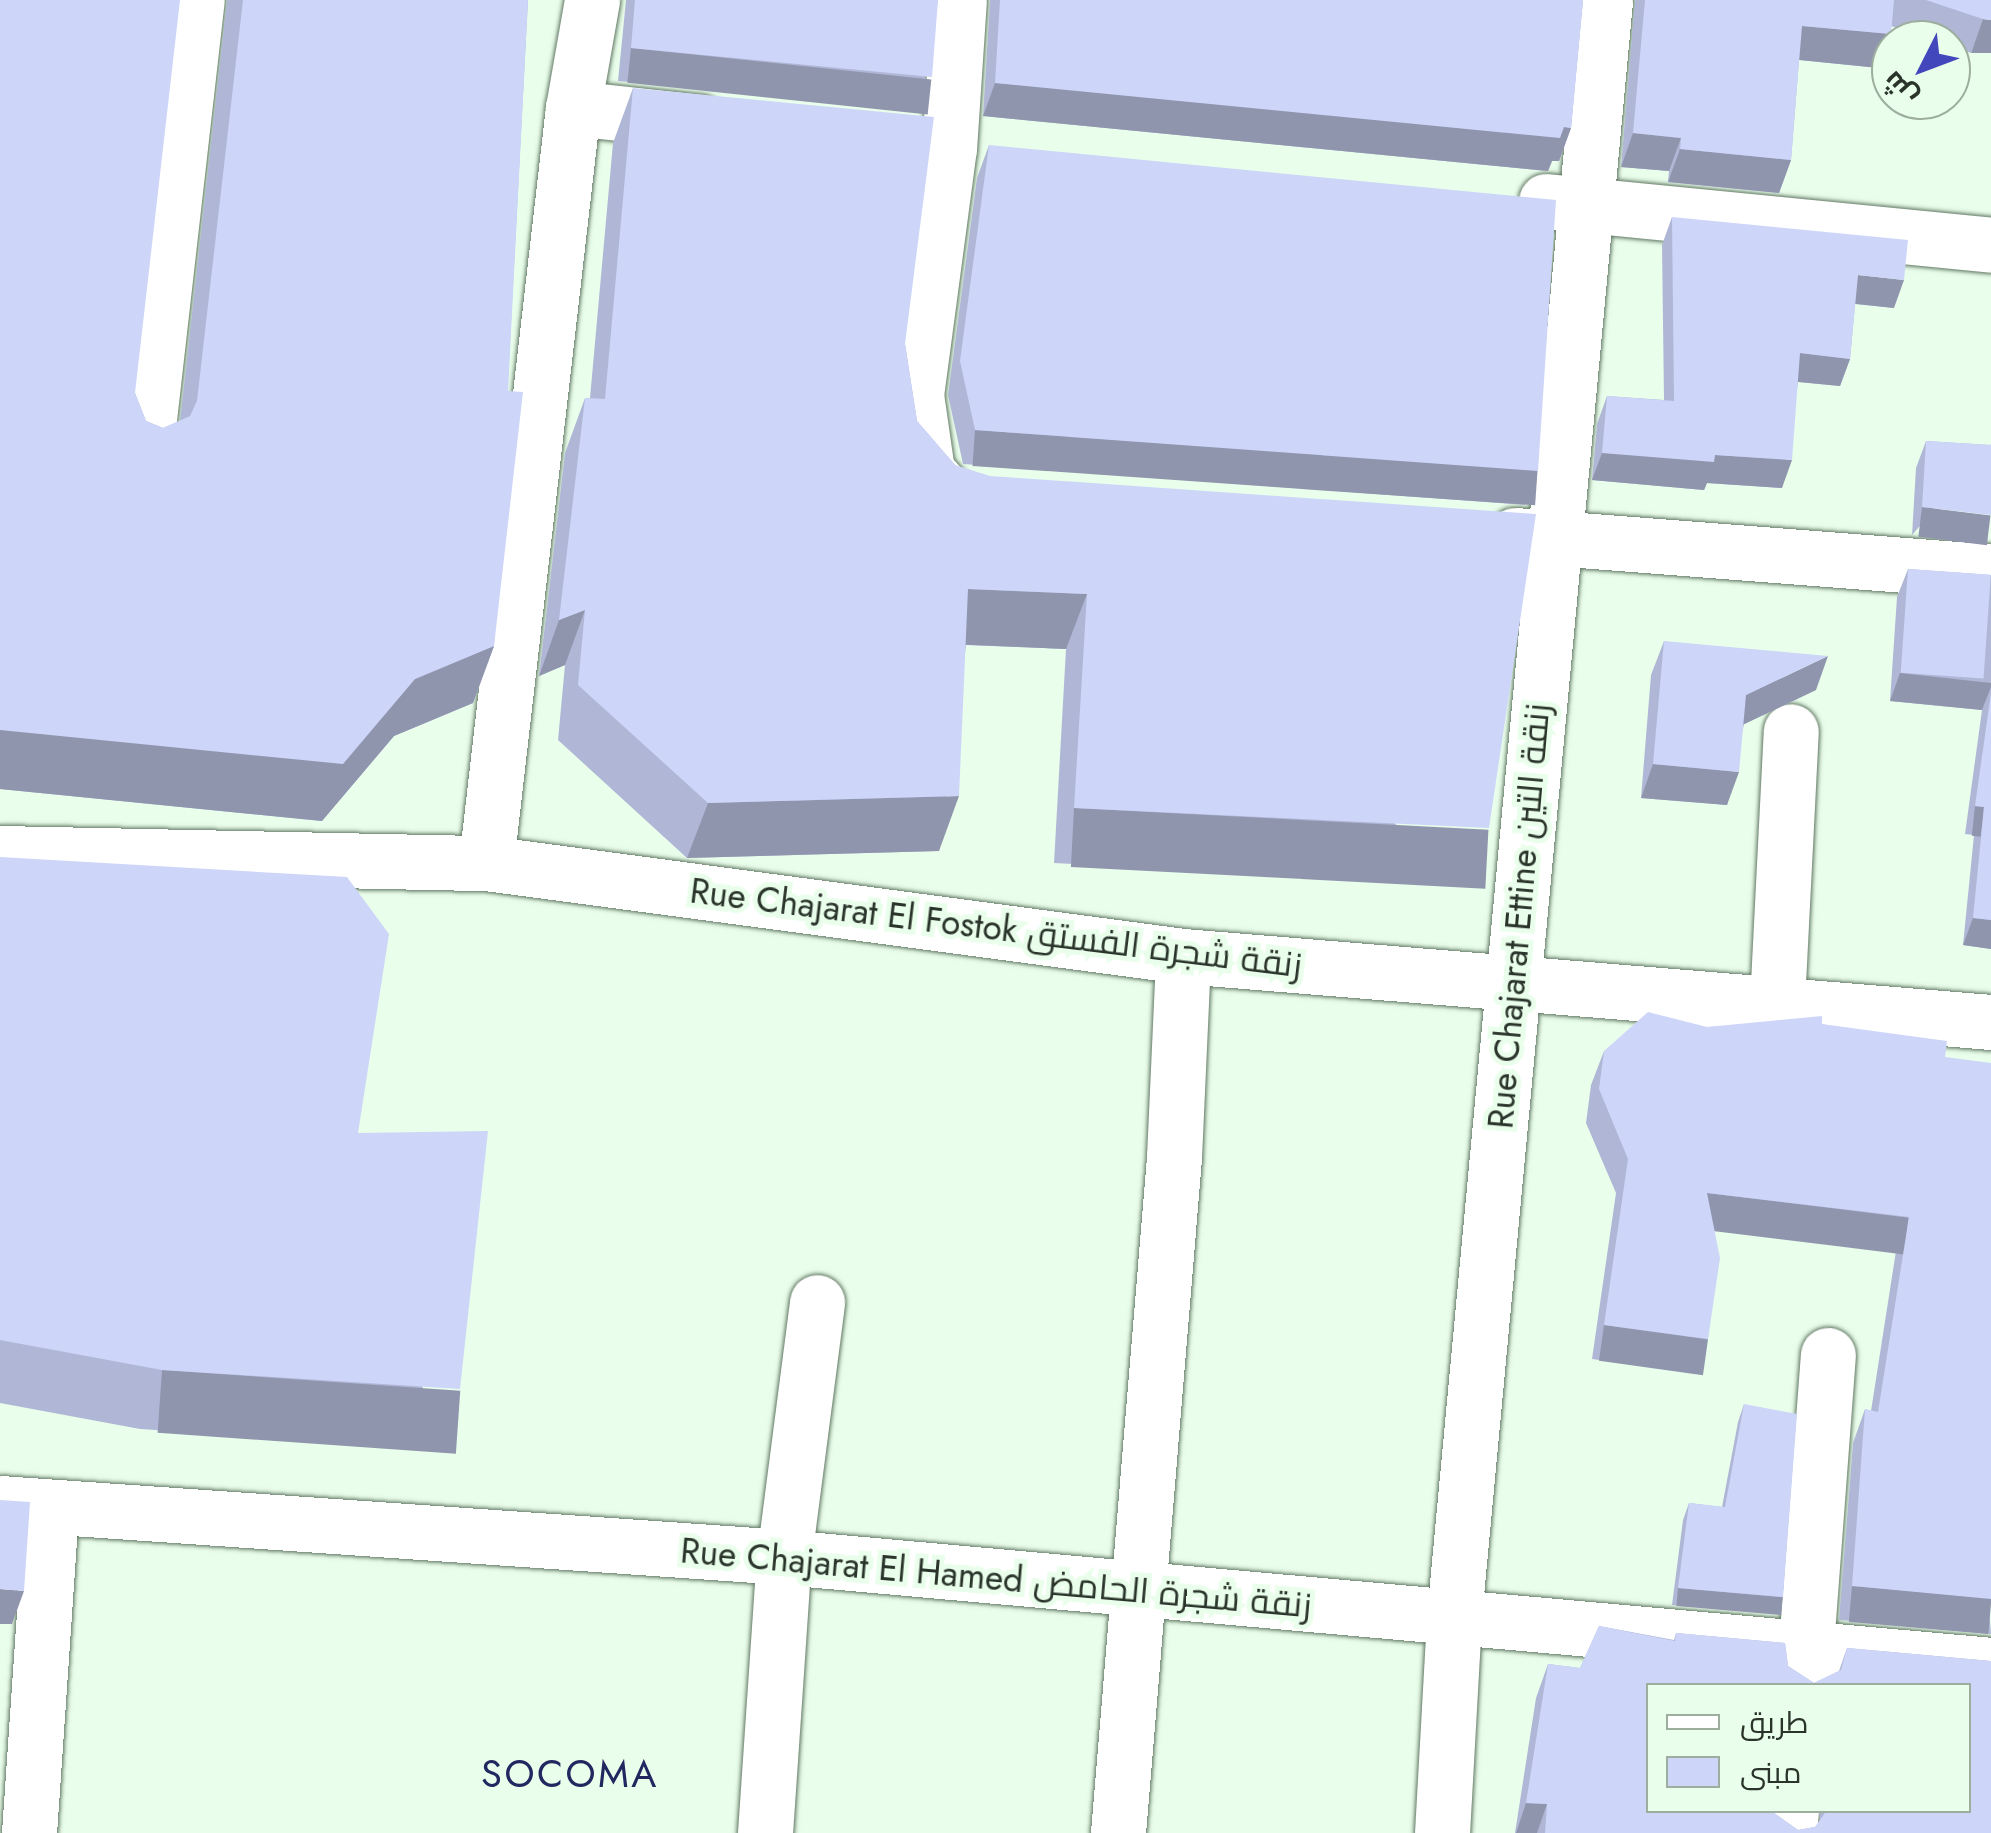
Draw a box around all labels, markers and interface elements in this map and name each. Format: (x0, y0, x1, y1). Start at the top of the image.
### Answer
north arrow (1871, 20, 1971, 120)
text: ش (1873, 62, 1927, 116)
street label: Rue Chajarat Ettine زنقة التين (1479, 702, 1559, 1130)
street label: Rue Chajarat El Fostok زنقة شجرة الفستق (688, 870, 1304, 986)
street label: Rue Chajarat El Hamed زنقة شجرة الحامض (679, 1529, 1313, 1627)
legend (1646, 1683, 1971, 1813)
text: طريق (1740, 1701, 1809, 1744)
district label: SOCOMA (481, 1751, 659, 1797)
text: مبنى (1740, 1751, 1801, 1794)

